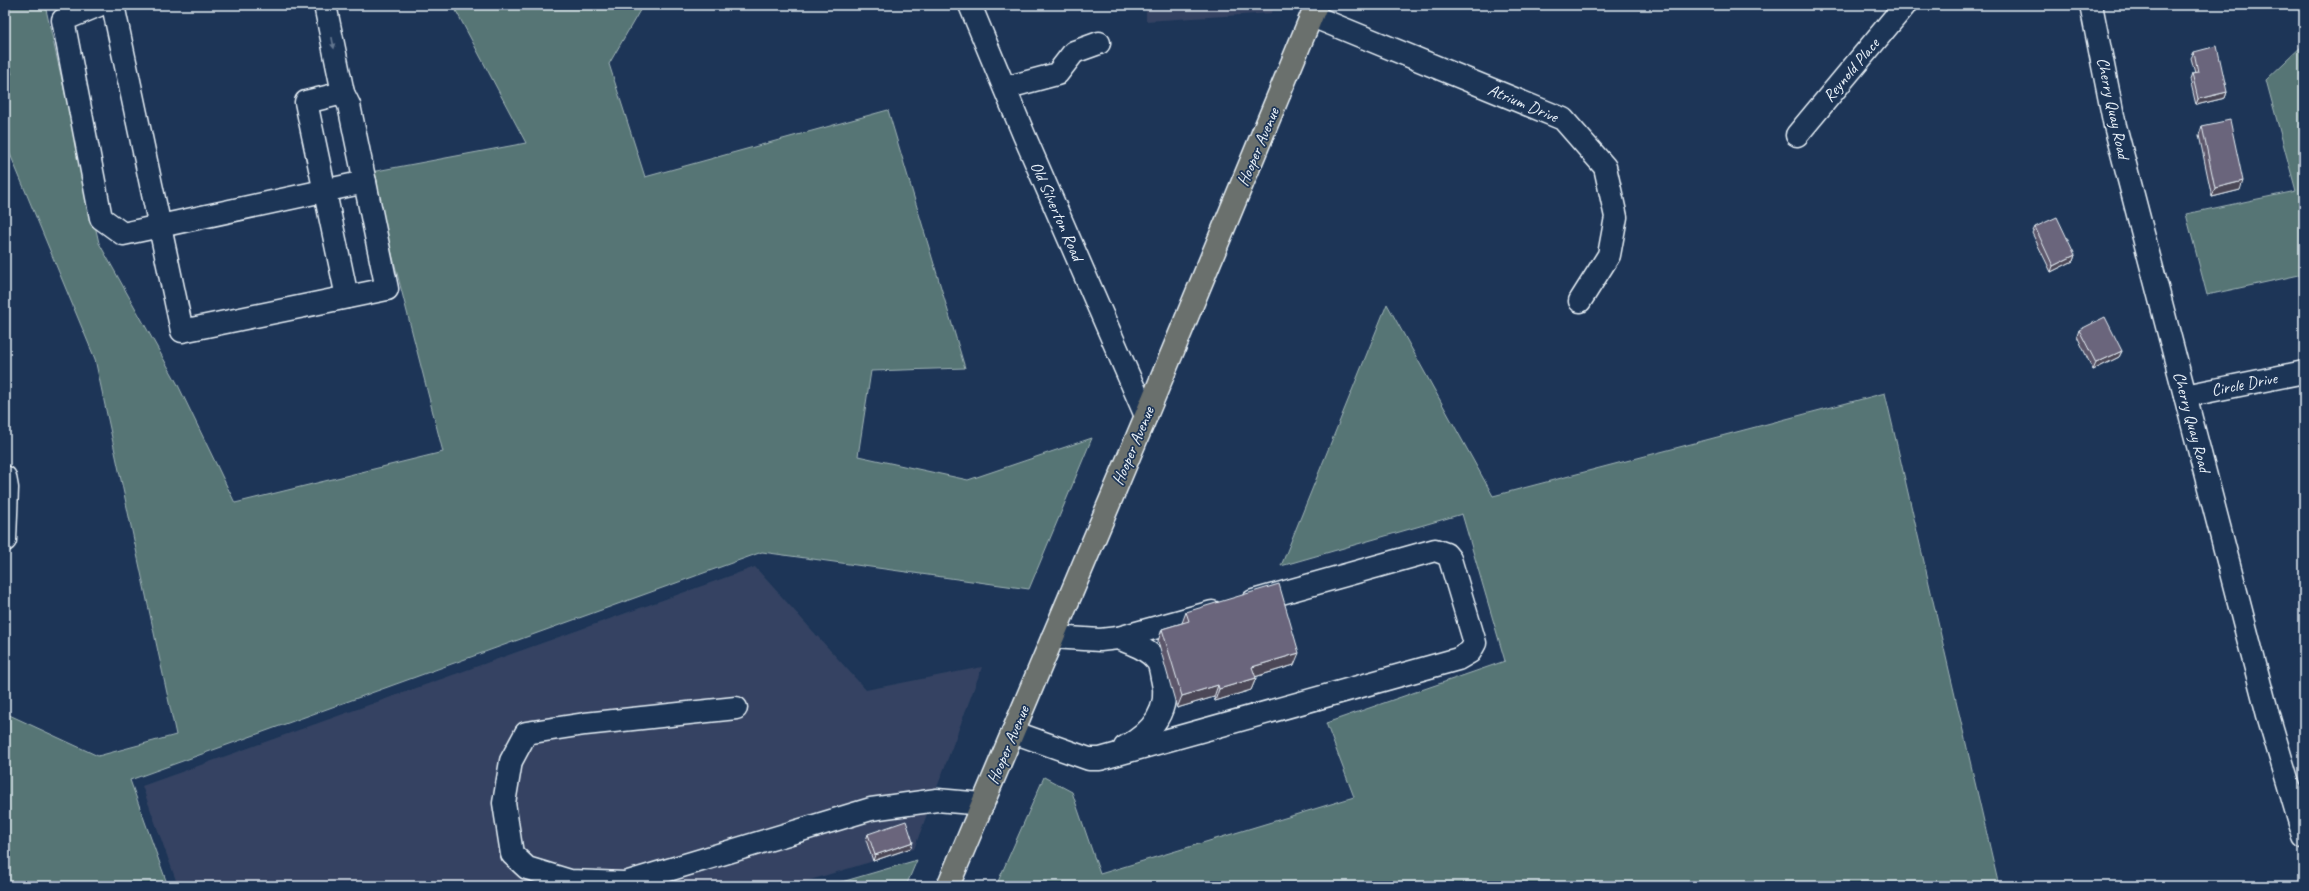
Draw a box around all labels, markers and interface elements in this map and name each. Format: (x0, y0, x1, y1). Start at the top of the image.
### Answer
street label: Reynold Place (1818, 33, 1885, 106)
one-way arrow (331, 37, 337, 49)
street label: Cherry Quay Road (2092, 55, 2134, 163)
street label: Atrium Drive (1485, 79, 1562, 128)
street label: Hooper Avenue (1232, 103, 1284, 189)
street label: Old Silverton Road (1026, 158, 1090, 267)
street label: Circle Drive (2209, 367, 2280, 401)
street label: Cherry Quay Road (2168, 369, 2216, 477)
street label: Hooper Avenue (1107, 402, 1159, 488)
street label: Hooper Avenue (982, 701, 1034, 787)

